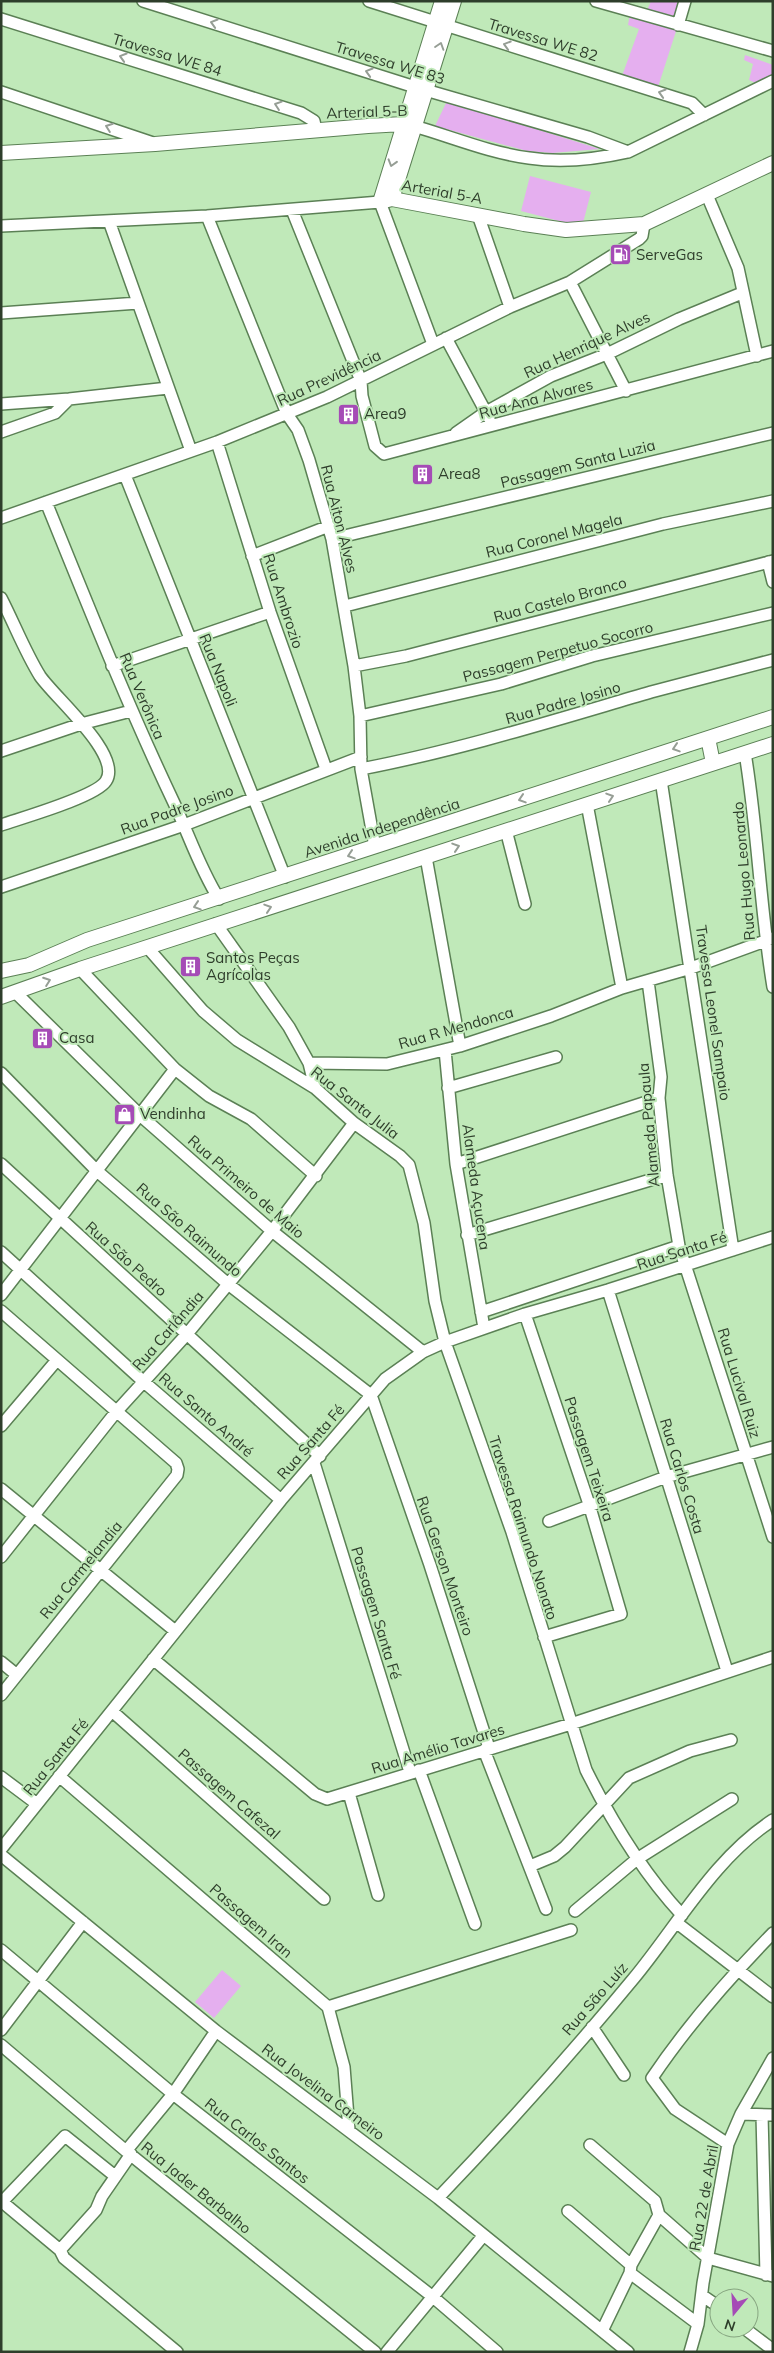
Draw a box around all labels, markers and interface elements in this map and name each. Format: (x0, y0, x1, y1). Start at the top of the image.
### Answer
street label: Travessa WE 82 (486, 14, 600, 65)
one-way arrow (210, 19, 218, 29)
street label: Travessa WE 84 (110, 29, 224, 80)
street label: Travessa WE 83 (333, 37, 447, 88)
one-way arrow (503, 40, 512, 50)
one-way arrow (434, 43, 444, 51)
one-way arrow (119, 53, 127, 63)
one-way arrow (365, 68, 374, 78)
one-way arrow (658, 89, 667, 99)
one-way arrow (274, 101, 283, 111)
street label: Arterial 5-B (326, 101, 408, 122)
one-way arrow (105, 123, 114, 133)
one-way arrow (387, 158, 397, 167)
street label: Arterial 5-A (400, 175, 484, 208)
fuel station icon: ServeGas (608, 243, 632, 267)
place label: ServeGas (636, 245, 703, 264)
street label: Rua Henrique Alves (521, 307, 653, 382)
street label: Rua Previdência (274, 345, 384, 410)
street label: Rua Ana Alvares (477, 374, 595, 423)
building icon: Area9 (336, 402, 360, 426)
place label: Area9 (364, 404, 407, 423)
street label: Passagem Santa Luzia (498, 435, 657, 492)
building icon: Area8 (410, 462, 434, 486)
street label: Rua Aiton Alves (317, 463, 362, 575)
place label: Area8 (438, 464, 481, 483)
street label: Rua Coronel Magela (484, 509, 624, 562)
street label: Rua Ambrozio (259, 551, 308, 651)
street label: Rua Castelo Branco (491, 573, 628, 626)
street label: Passagem Perpetuo Socorro (461, 617, 655, 686)
street label: Rua Napoli (195, 631, 242, 709)
street label: Rua Verônica (116, 650, 169, 742)
street label: Rua Padre Josino (503, 677, 623, 728)
one-way arrow (673, 742, 681, 752)
street label: Rua Padre Josino (118, 780, 236, 839)
one-way arrow (606, 792, 614, 802)
street label: Avenida Independência (302, 793, 462, 862)
one-way arrow (518, 793, 527, 803)
street label: Rua Hugo Leonardo (728, 801, 759, 941)
one-way arrow (451, 843, 460, 853)
one-way arrow (348, 850, 356, 860)
one-way arrow (193, 900, 201, 910)
one-way arrow (263, 903, 272, 913)
street label: Travessa Leonel Sampaio (692, 924, 735, 1102)
place label: Santos Peças Agrícolas (206, 948, 300, 984)
building icon: Santos Peças Agrícolas (178, 955, 202, 979)
one-way arrow (42, 977, 51, 987)
street label: Rua R Mendonca (396, 1002, 516, 1053)
building icon: Casa (31, 1026, 55, 1050)
place label: Casa (59, 1028, 94, 1047)
street label: Rua Santa Julia (307, 1062, 403, 1143)
street label: Alameda Papaula (634, 1062, 663, 1188)
shop icon: Vendinha (112, 1102, 136, 1126)
place label: Vendinha (140, 1104, 206, 1123)
street label: Alameda Açucena (458, 1123, 495, 1251)
street label: Rua Primeiro de Maio (184, 1131, 309, 1242)
street label: Rua São Raimundo (133, 1179, 246, 1281)
street label: Rua São Pedro (82, 1217, 171, 1300)
street label: Rua Santa Fé (634, 1227, 729, 1274)
street label: Rua Carlândia (128, 1287, 207, 1374)
street label: Rua Lucival Ruiz (714, 1325, 765, 1440)
street label: Rua Santo André (155, 1368, 257, 1461)
street label: Passagem Teixeira (560, 1394, 619, 1524)
street label: Rua Santa Fé (273, 1400, 348, 1483)
street label: Rua Carlos Costa (656, 1416, 709, 1536)
street label: Travessa Raimundo Nonato (485, 1433, 562, 1622)
street label: Rua Gerson Monteiro (413, 1494, 478, 1638)
street label: Rua Carmelandia (35, 1517, 126, 1623)
street label: Passagem Santa Fé (347, 1544, 406, 1682)
street label: Rua Santa Fé (19, 1714, 92, 1799)
street label: Rua Amélio Tavares (369, 1719, 507, 1778)
street label: Passagem Cafezal (174, 1744, 284, 1843)
street label: Passagem Iran (206, 1879, 297, 1962)
street label: Rua São Luíz (558, 1958, 632, 2039)
street label: Rua Jovelina Carneiro (258, 2039, 389, 2144)
street label: Rua Carlos Santos (201, 2094, 314, 2188)
street label: Rua Jader Barbalho (137, 2137, 255, 2238)
street label: Rua 22 de Abril (685, 2143, 722, 2253)
north arrow (709, 2288, 759, 2338)
text: N (722, 2315, 738, 2336)

